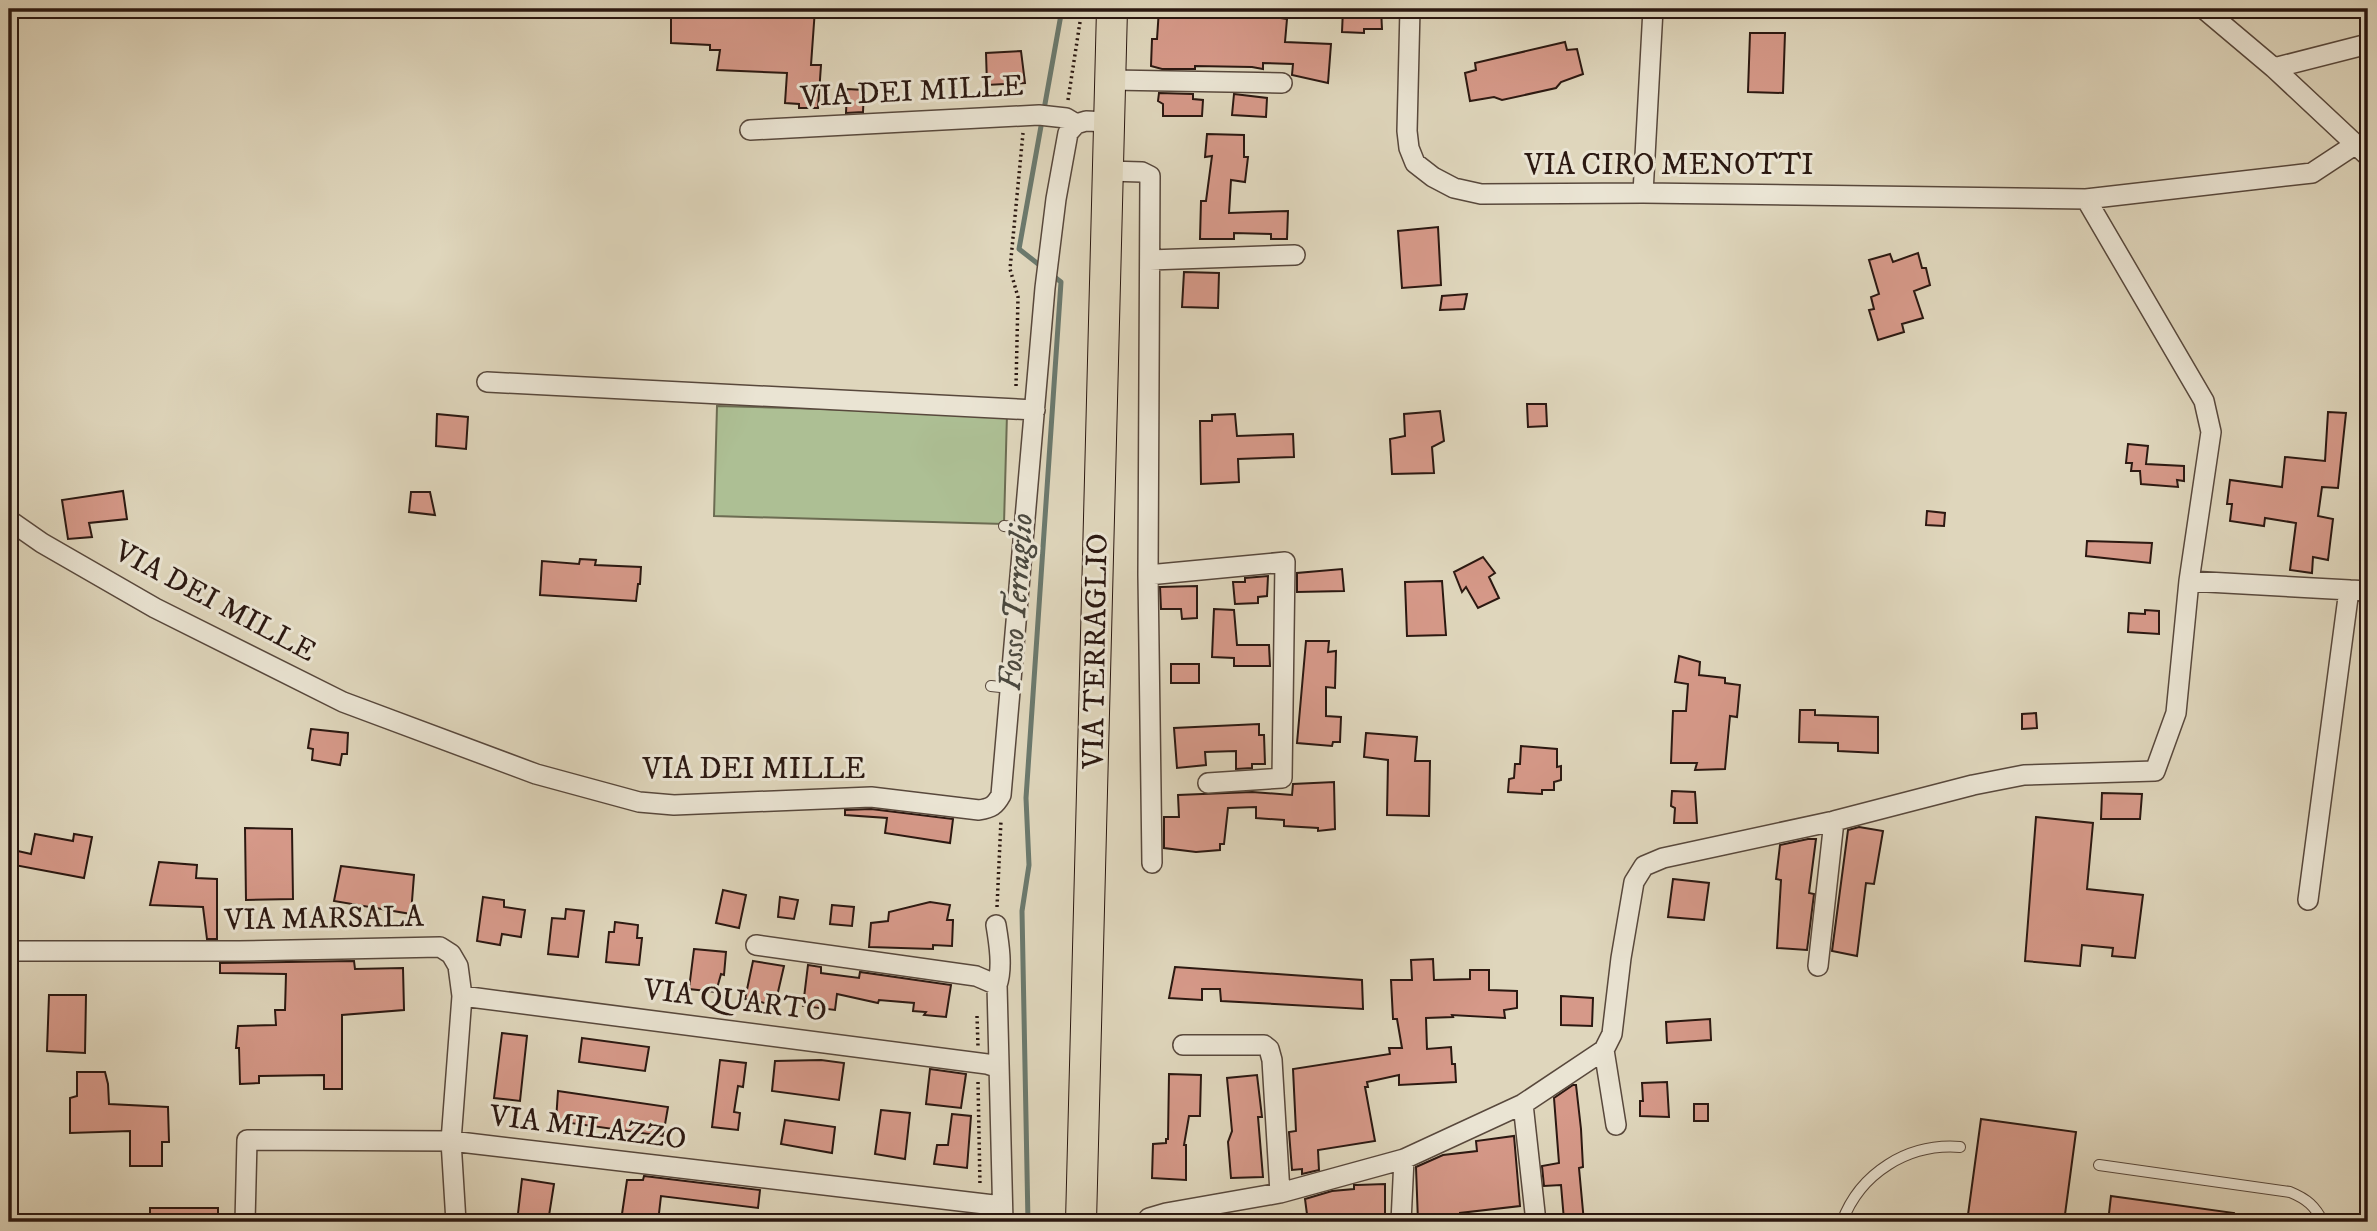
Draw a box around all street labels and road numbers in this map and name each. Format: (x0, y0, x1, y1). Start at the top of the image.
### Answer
street label: VIA DEI MILLE (799, 68, 1024, 116)
street label: VIA CIRO MENOTTI (1523, 147, 1814, 184)
street label: VIA DEI MILLE (107, 533, 322, 671)
street label: VIA TERRAGLIO (1075, 533, 1117, 770)
street label: VIA DEI MILLE (641, 751, 866, 788)
street label: VIA MARSALA (223, 899, 425, 939)
street label: VIA QUARTO (640, 971, 829, 1031)
street label: VIA MILAZZO (487, 1097, 688, 1158)

